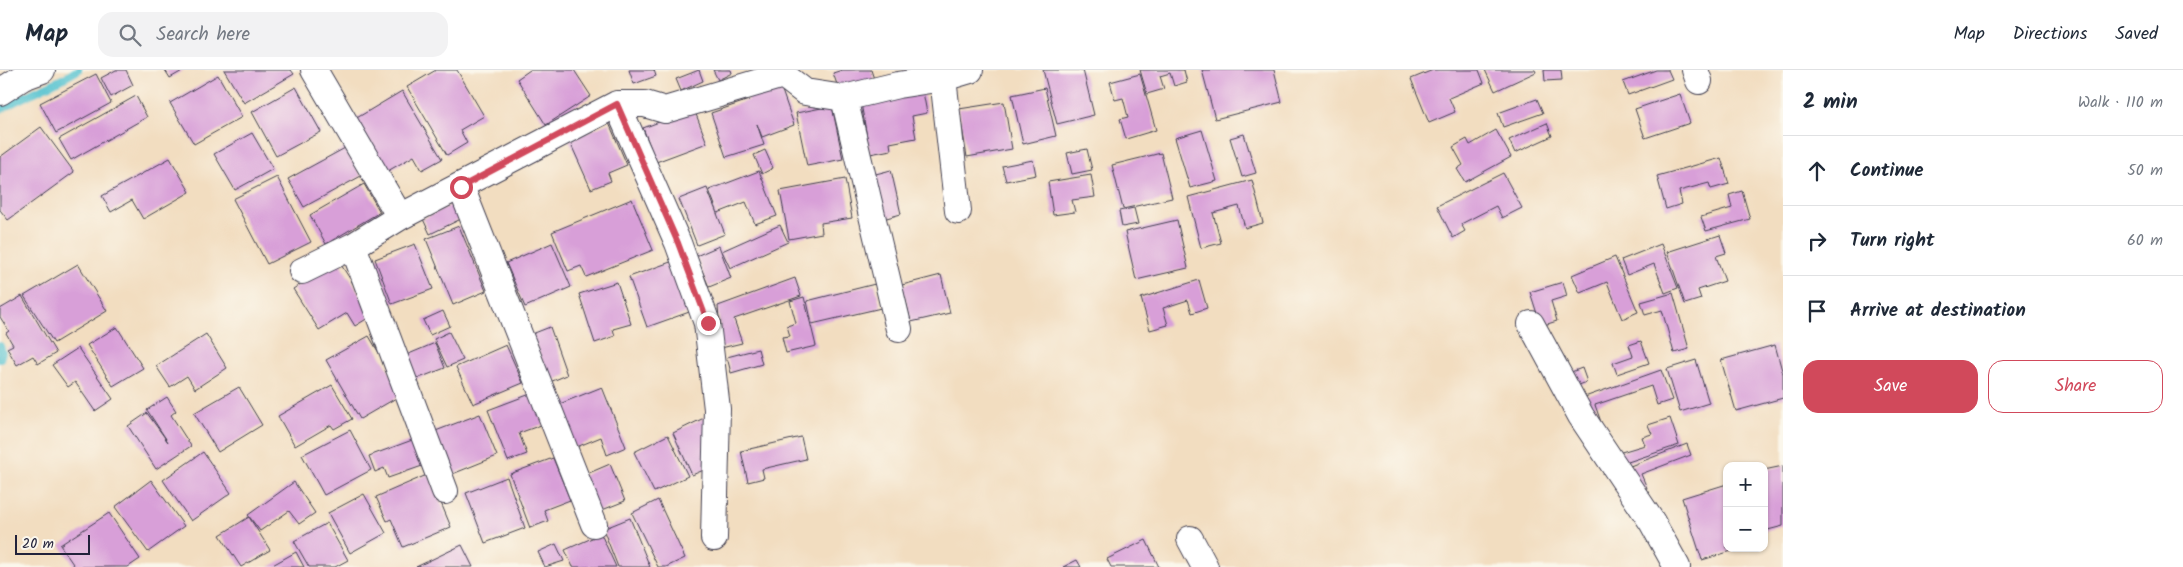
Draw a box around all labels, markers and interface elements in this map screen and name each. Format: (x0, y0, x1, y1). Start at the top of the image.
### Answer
search box (98, 12, 448, 57)
text: Map (25, 15, 68, 54)
text: Search here (156, 20, 250, 50)
text: Map (1953, 20, 1985, 49)
text: Directions (2013, 20, 2087, 49)
text: Saved (2115, 20, 2158, 49)
icon: search (116, 21, 144, 49)
text: 2 min (1803, 86, 1858, 119)
text: Walk · 110 m (2078, 90, 2163, 115)
text: Continue (1850, 156, 1923, 186)
icon: ahead (1803, 157, 1831, 185)
text: 50 m (2127, 158, 2163, 183)
route start (450, 176, 473, 199)
text: Turn right (1850, 226, 1935, 256)
icon: right (1803, 227, 1831, 255)
text: 60 m (2127, 228, 2163, 253)
text: Arrive at destination (1850, 296, 2026, 326)
icon: arrive (1803, 297, 1831, 325)
route end (697, 312, 720, 335)
button: Save (1803, 360, 1978, 413)
button: Share (1988, 360, 2163, 413)
map controls (1723, 462, 1768, 552)
button: + (1723, 462, 1768, 507)
button: − (1723, 507, 1768, 552)
scale bar (15, 532, 90, 555)
text: 20 m (22, 533, 54, 555)

